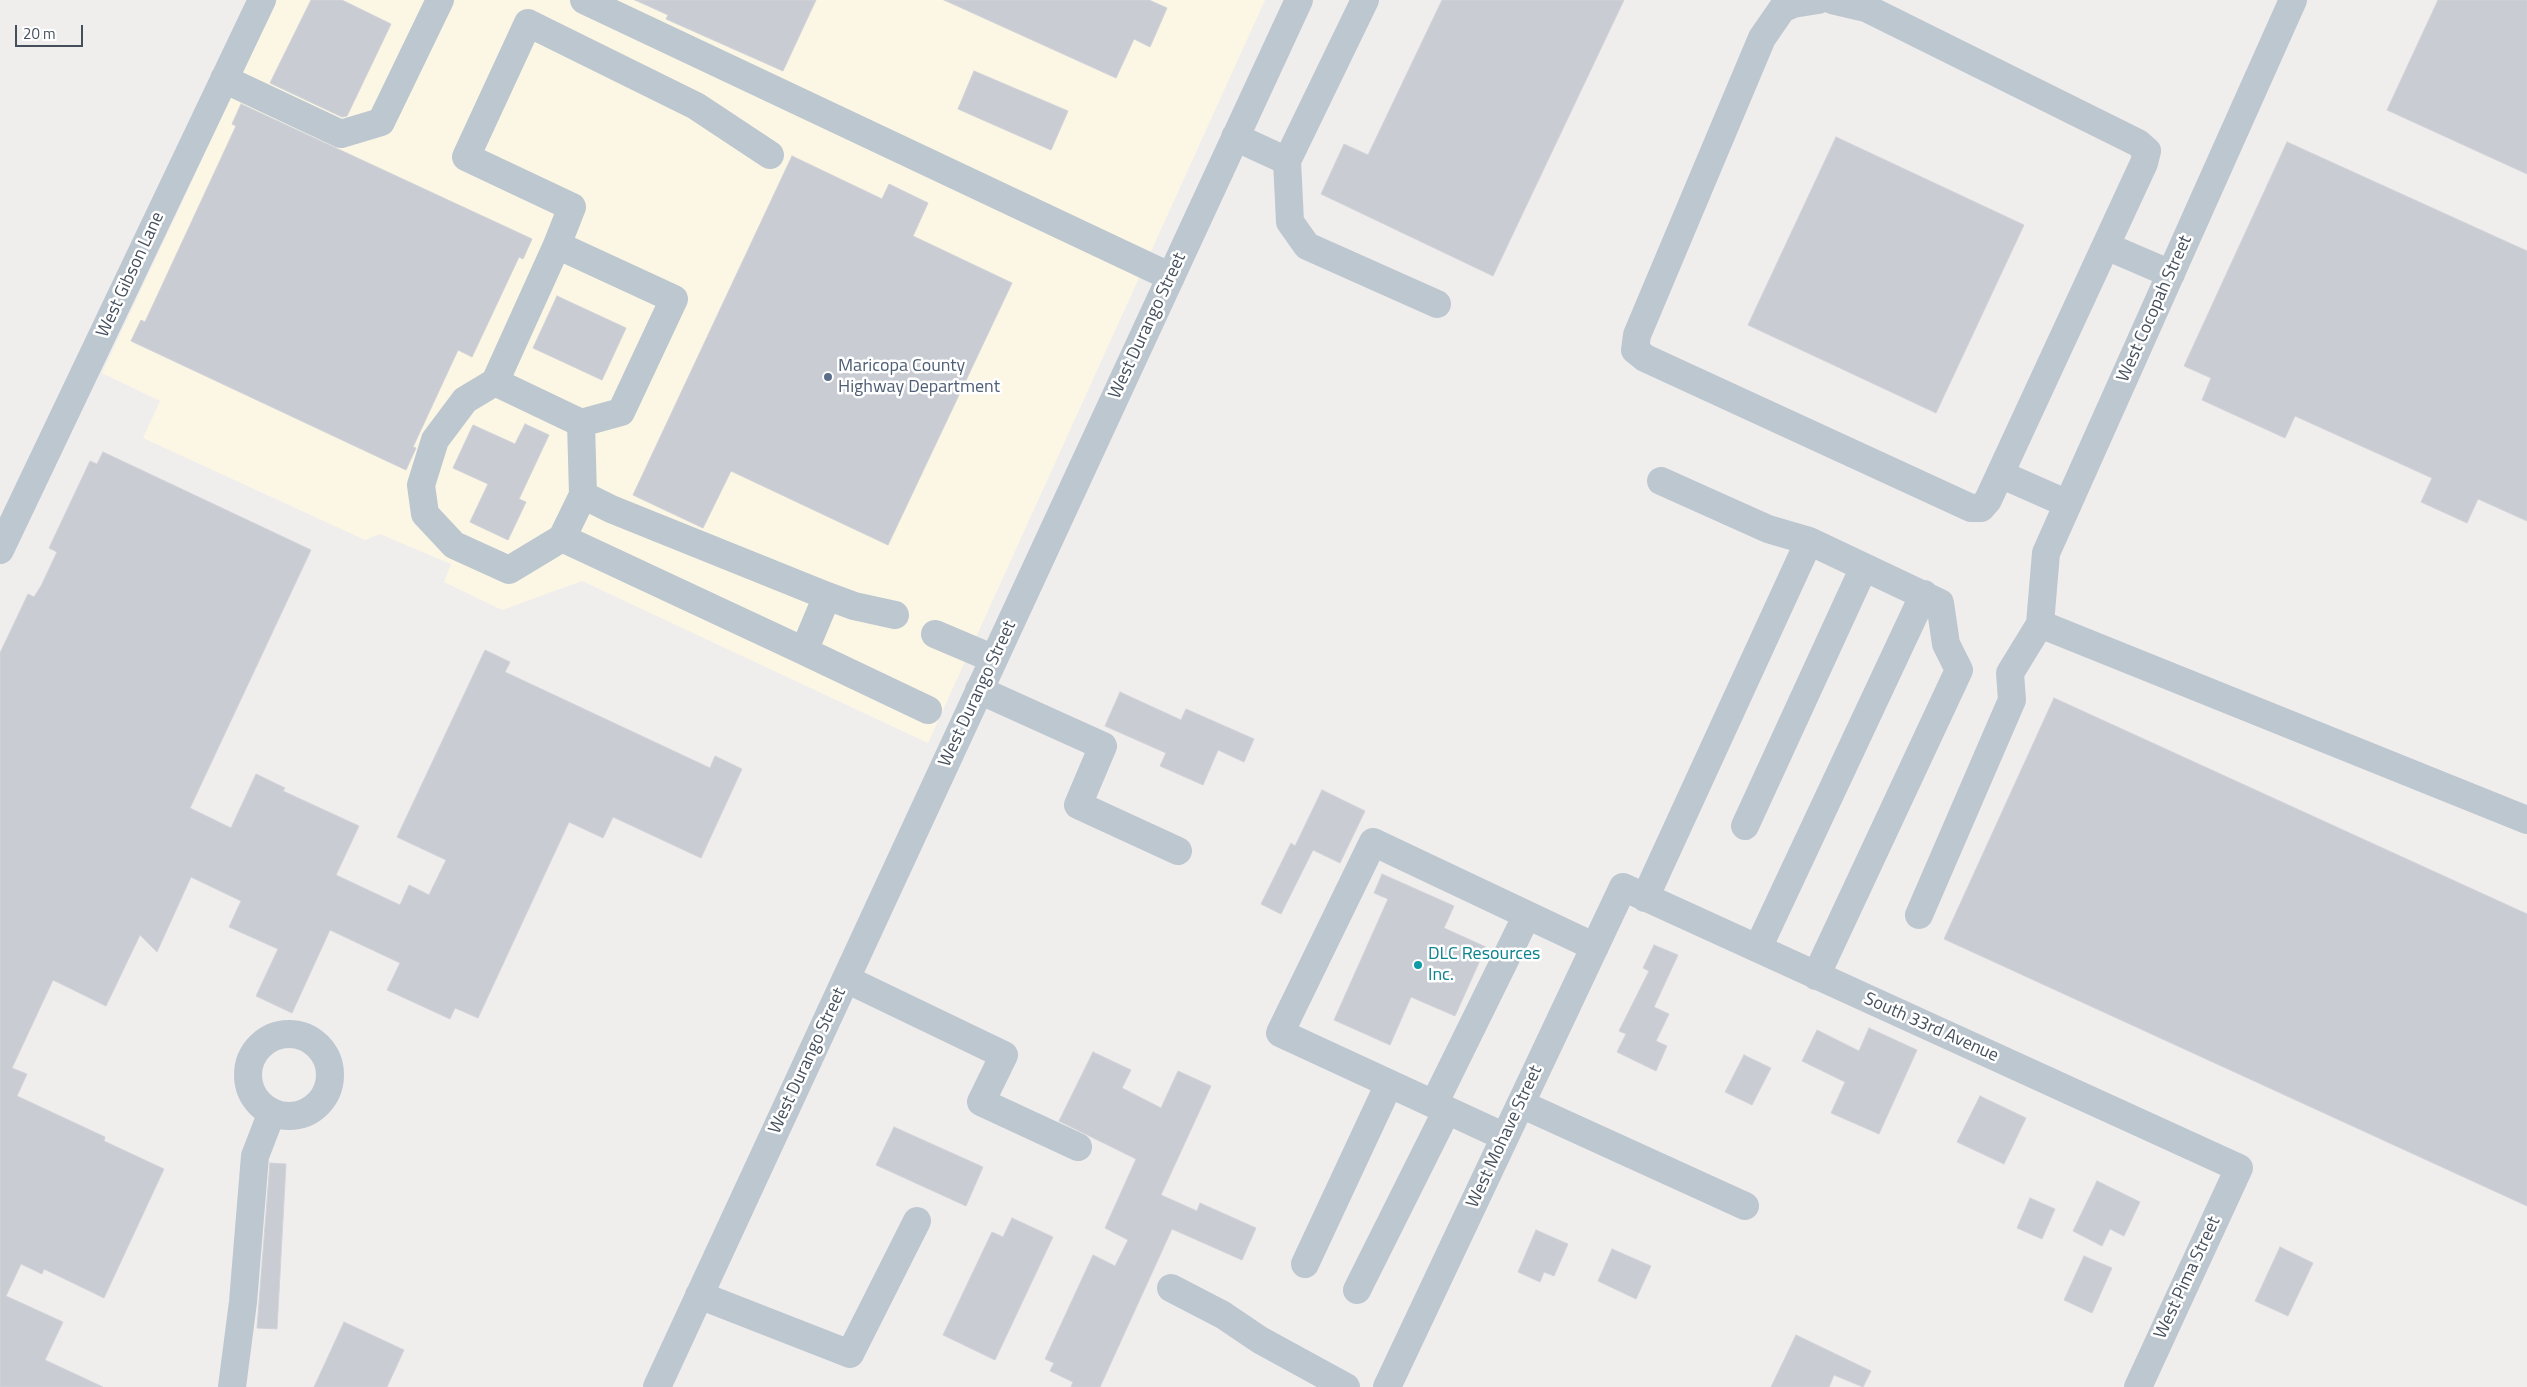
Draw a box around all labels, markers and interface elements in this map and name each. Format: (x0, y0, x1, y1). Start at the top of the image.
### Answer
scale bar (18, 15, 85, 47)
text: 20 m (23, 22, 56, 45)
street label: West Gibson Lane (93, 209, 169, 341)
street label: West Cocopah Street (2113, 232, 2197, 386)
street label: West Durango Street (1105, 250, 1191, 402)
place label: Maricopa County Highway Department (838, 356, 1000, 398)
marker: Maricopa County Highway Department (822, 371, 834, 383)
street label: West Durango Street (935, 618, 1021, 770)
place label: DLC Resources Inc. (1428, 944, 1540, 986)
marker: DLC Resources Inc. (1412, 959, 1424, 971)
street label: West Durango Street (765, 985, 851, 1137)
street label: South 33rd Avenue (1861, 989, 2001, 1067)
street label: West Mohave Street (1463, 1062, 1547, 1212)
street label: West Pima Street (2150, 1213, 2226, 1343)

